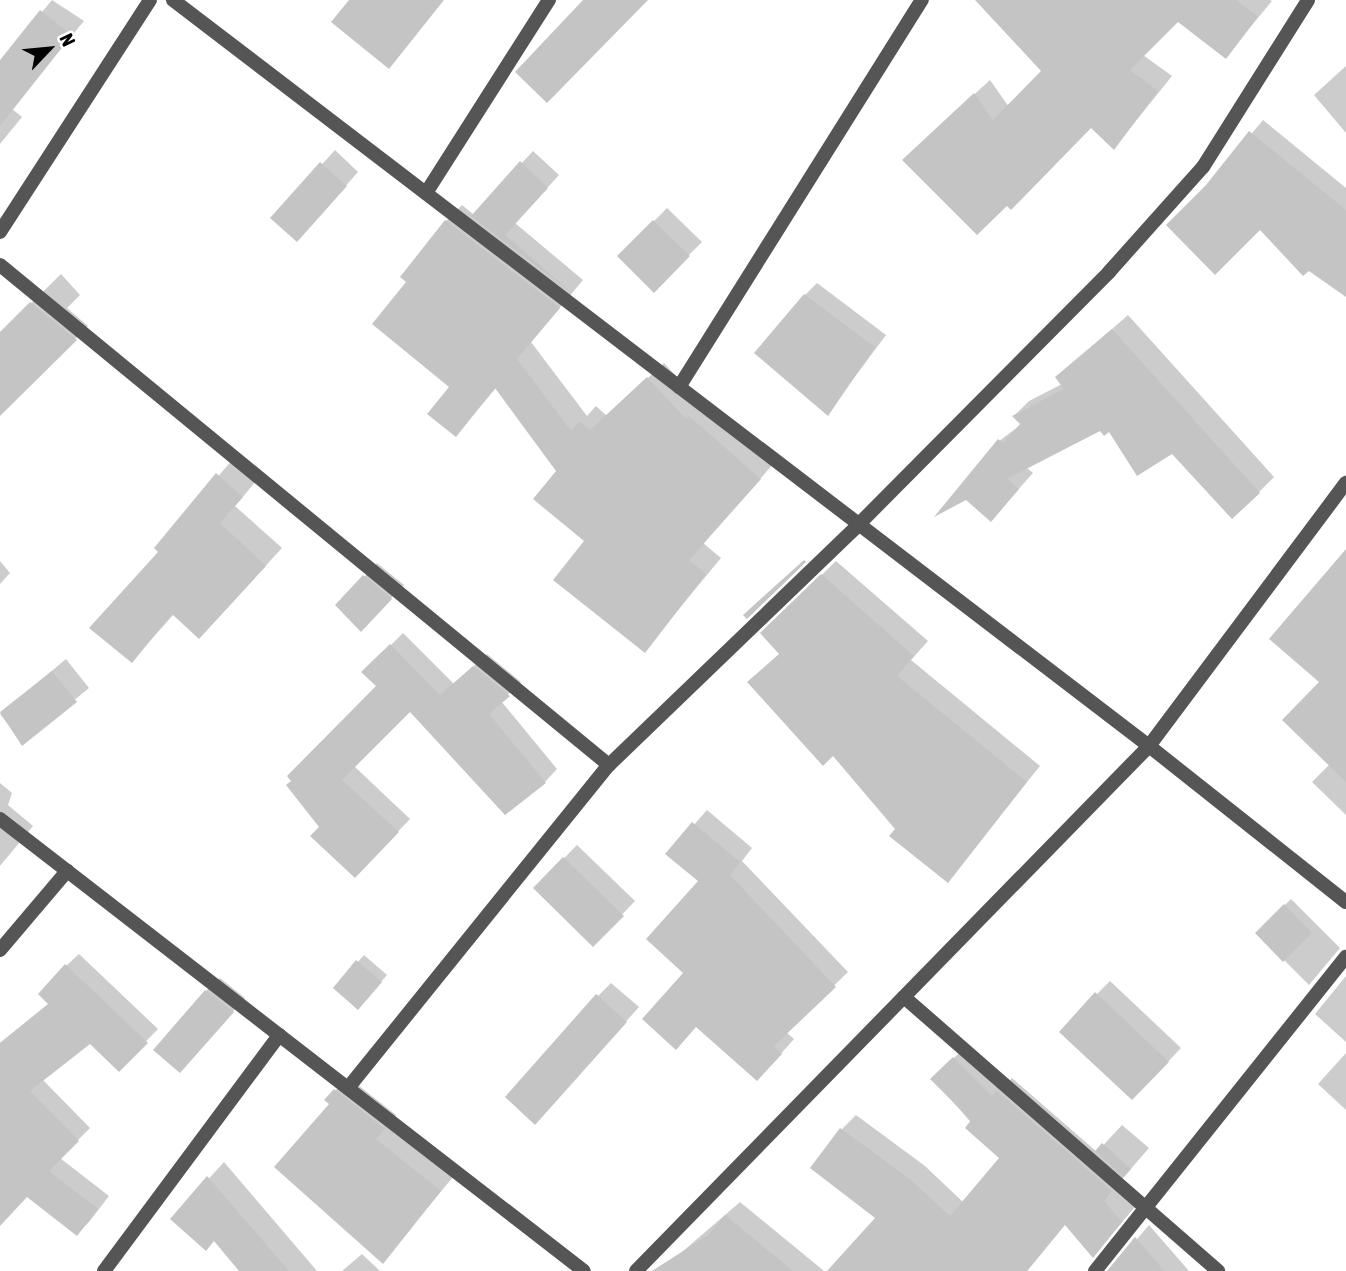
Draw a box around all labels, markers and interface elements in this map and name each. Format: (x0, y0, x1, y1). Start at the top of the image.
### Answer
north arrow (14, 14, 84, 84)
text: N (56, 30, 80, 50)

